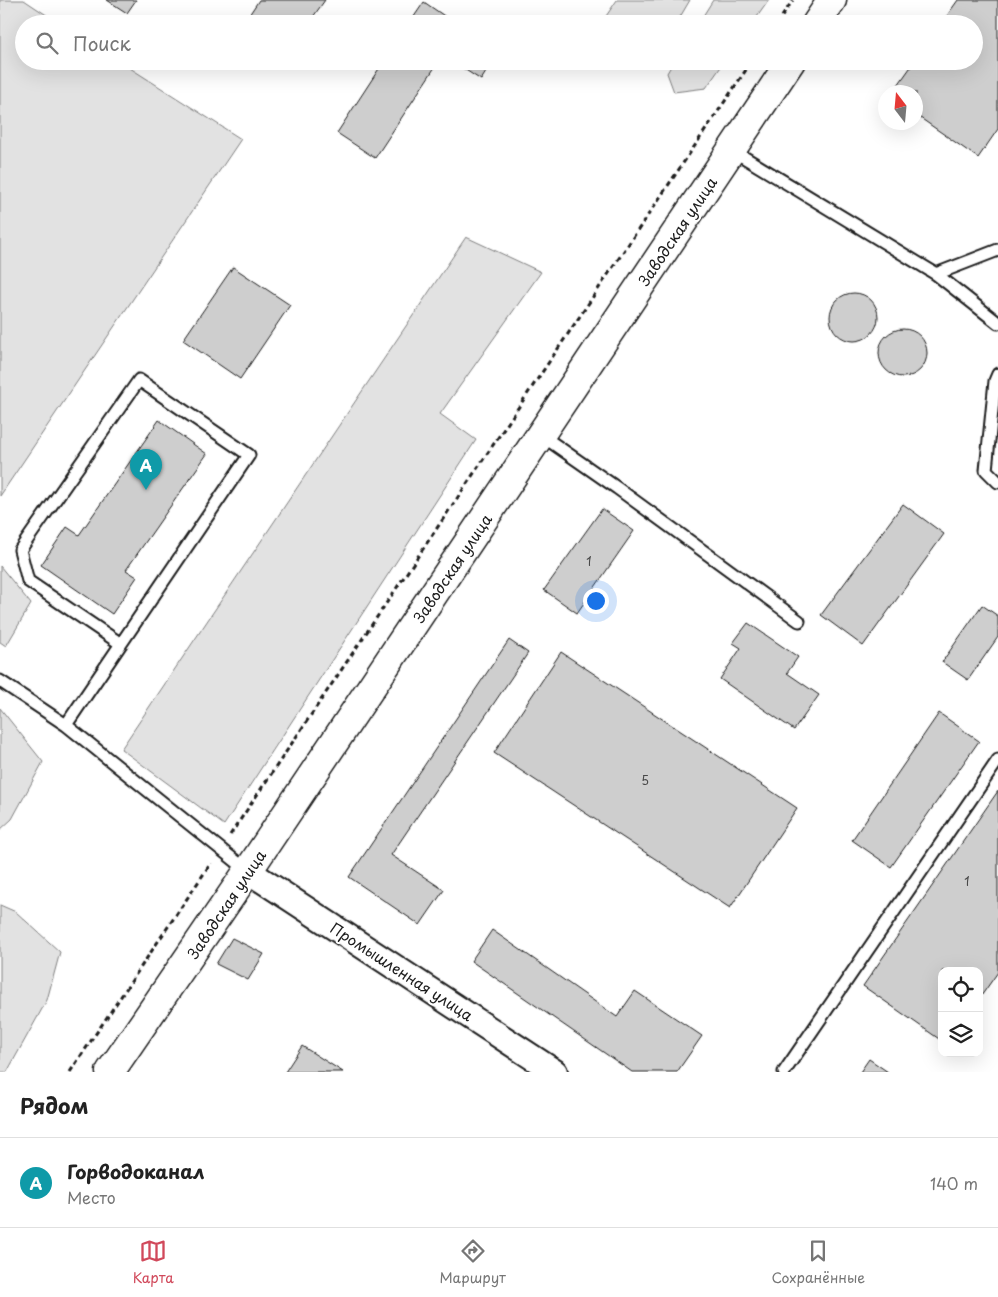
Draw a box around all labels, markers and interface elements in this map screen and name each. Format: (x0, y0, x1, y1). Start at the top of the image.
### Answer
search box (15, 15, 983, 70)
icon: search (33, 29, 61, 57)
text: Поиск (73, 29, 131, 57)
north arrow (878, 85, 923, 130)
street label: Заводская улица (632, 172, 722, 290)
pin: A (130, 449, 162, 490)
street label: Заводская улица (407, 509, 497, 627)
house number: 1 (586, 552, 592, 570)
your location (583, 588, 609, 614)
house number: 5 (641, 771, 649, 789)
street label: Заводская улица (181, 845, 271, 963)
house number: 1 (964, 872, 970, 890)
street label: Промышленная улица (326, 916, 479, 1026)
map controls (938, 967, 983, 1057)
button: locate (938, 967, 983, 1012)
button: layers (938, 1012, 983, 1057)
text: Рядом (20, 1089, 88, 1121)
text: Горводоканал (67, 1157, 204, 1185)
text: A (30, 1171, 42, 1195)
text: 140 m (930, 1171, 978, 1195)
text: Место (67, 1185, 116, 1209)
tab: Карта (133, 1237, 174, 1288)
tab: Маршрут (440, 1237, 506, 1288)
tab: Сохранённые (772, 1237, 865, 1288)

